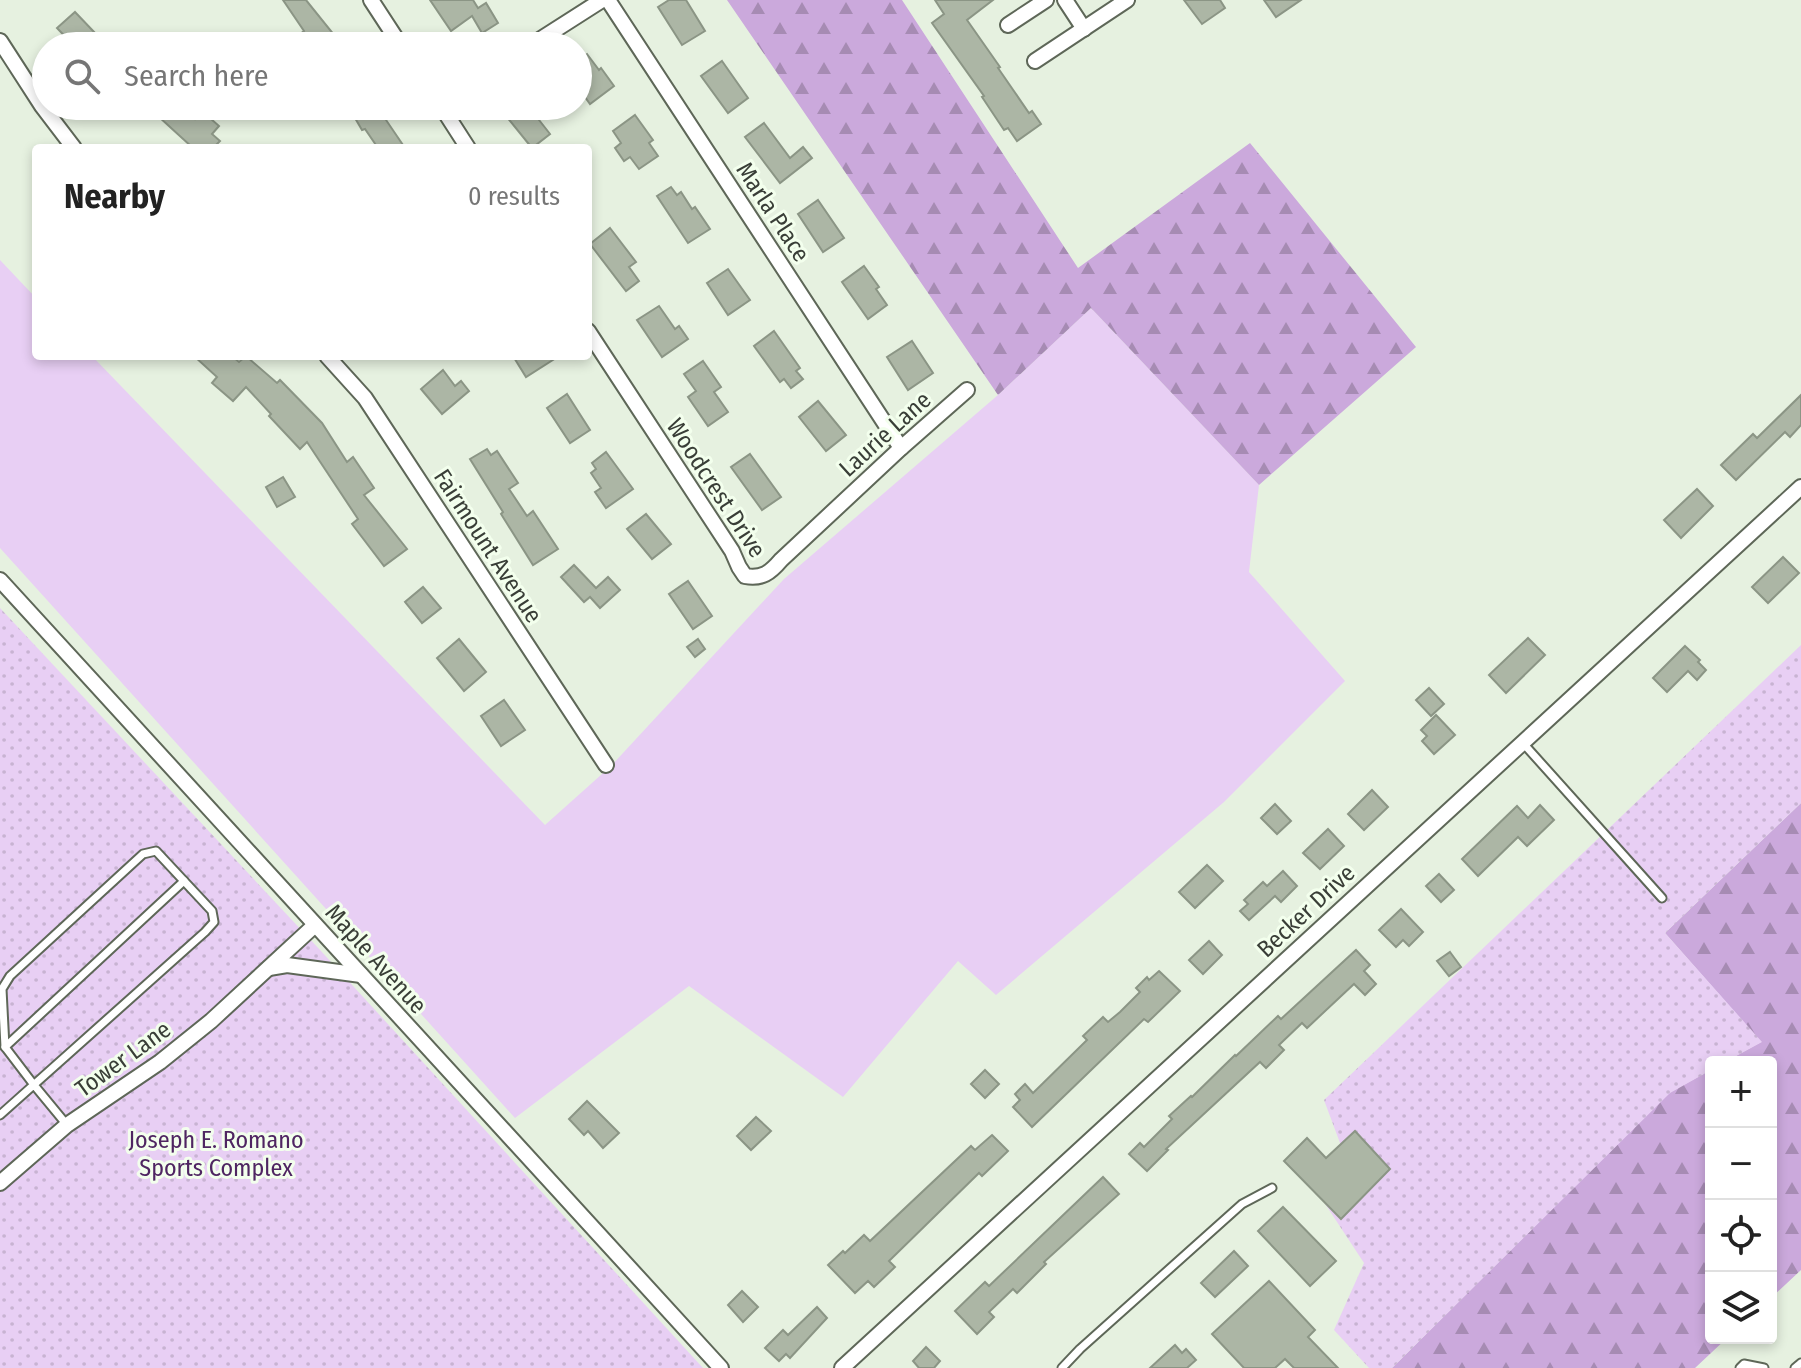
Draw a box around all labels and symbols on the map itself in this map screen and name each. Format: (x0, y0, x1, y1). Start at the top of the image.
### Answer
street label: Marla Place (731, 157, 815, 267)
street label: Laurie Lane (833, 386, 937, 482)
street label: Woodcrest Drive (661, 413, 771, 563)
street label: Fairmount Avenue (428, 464, 548, 628)
street label: Becker Drive (1252, 859, 1360, 963)
street label: Maple Avenue (320, 899, 432, 1019)
street label: Tower Lane (70, 1015, 176, 1103)
park label: Joseph E. Romano Sports Complex (128, 1126, 304, 1182)

